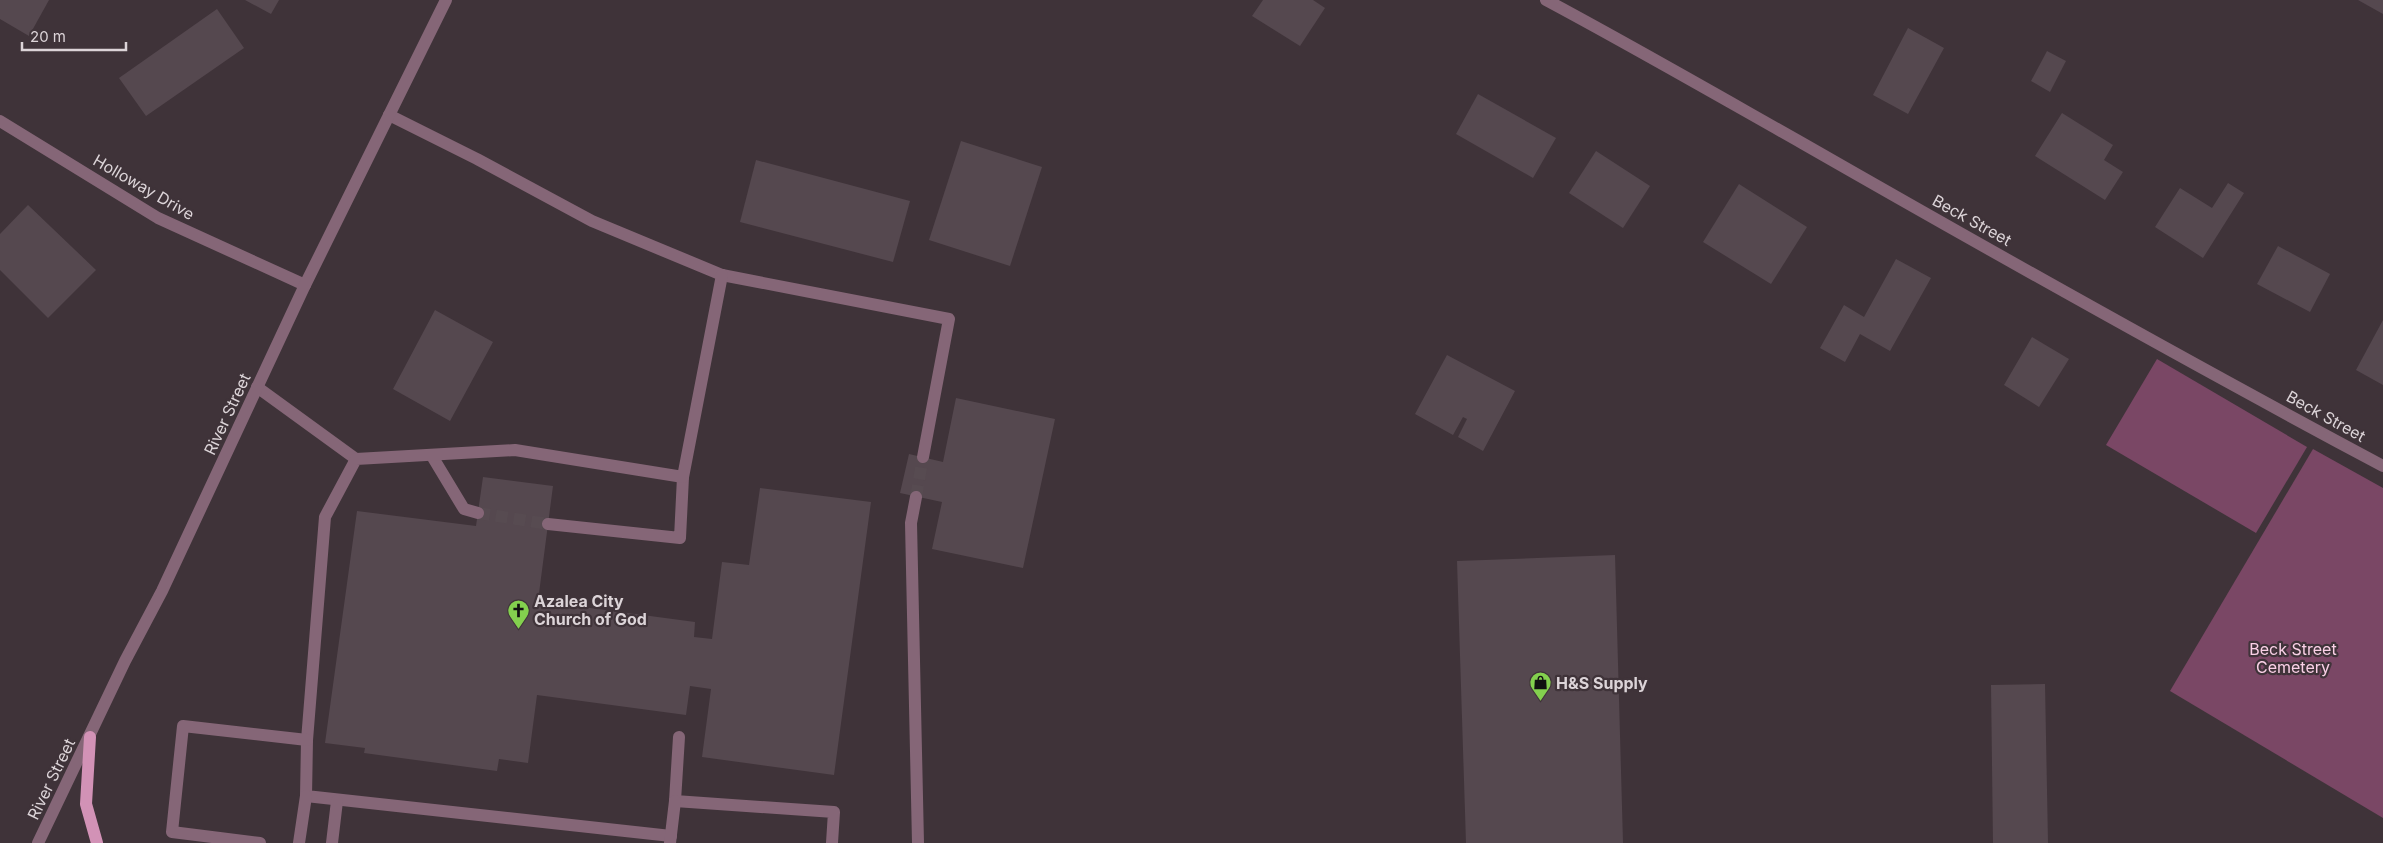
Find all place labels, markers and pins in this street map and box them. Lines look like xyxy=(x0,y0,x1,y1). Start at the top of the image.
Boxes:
place label: Azalea City Church of God xyxy=(534,591,647,629)
church icon: Azalea City Church of God xyxy=(506,598,530,629)
shop icon: H&S Supply xyxy=(1528,671,1552,702)
place label: H&S Supply xyxy=(1556,673,1648,693)

